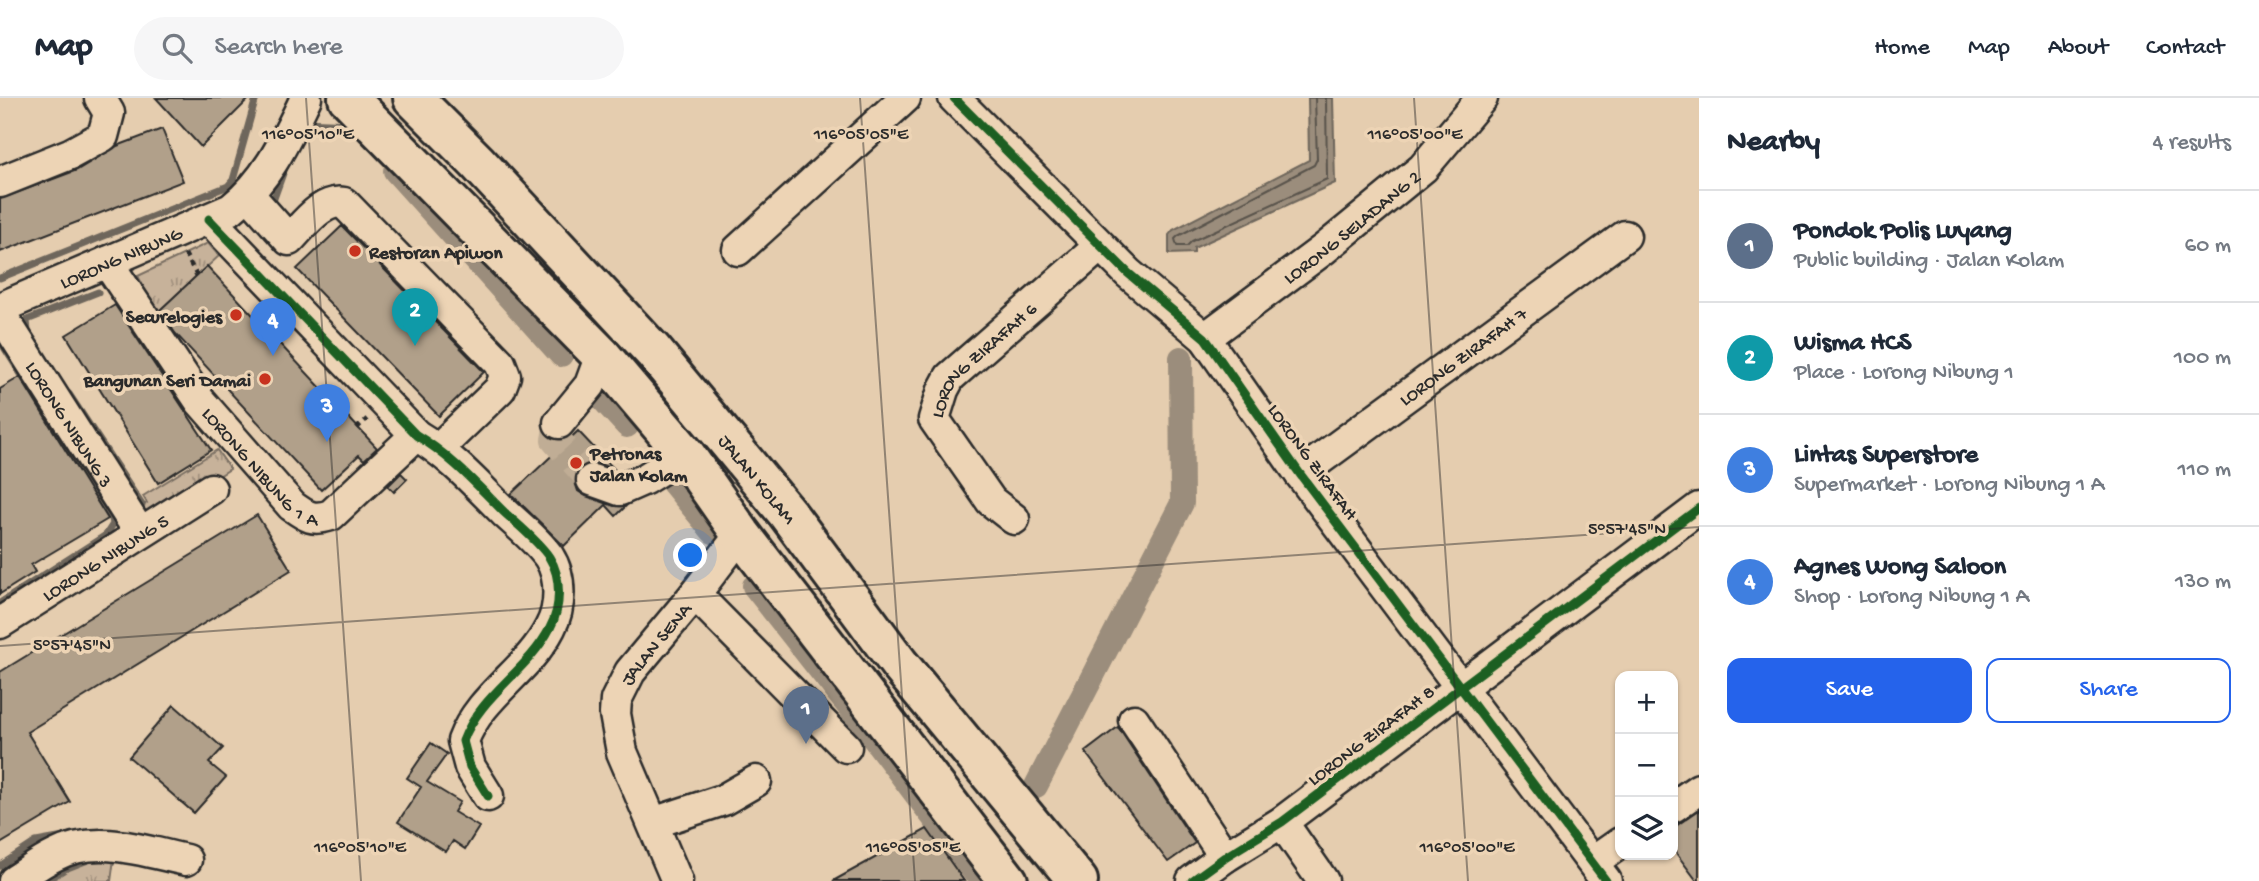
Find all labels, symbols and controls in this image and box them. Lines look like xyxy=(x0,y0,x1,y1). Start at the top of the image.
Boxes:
search box xyxy=(134,17,624,80)
text: Map xyxy=(35,29,92,67)
icon: search xyxy=(158,29,196,67)
text: Search here xyxy=(214,33,343,64)
text: Home xyxy=(1874,34,1930,63)
text: Map xyxy=(1968,34,2010,63)
text: About xyxy=(2048,34,2108,63)
text: Contact xyxy=(2146,34,2224,63)
text: 116°05'10"E xyxy=(261,125,355,146)
text: 116°05'05"E xyxy=(813,125,909,146)
text: 116°05'00"E xyxy=(1366,125,1463,146)
text: Nearby xyxy=(1727,126,1820,161)
text: 4 results xyxy=(2152,130,2231,157)
street label: LORONG SELADANG 2 xyxy=(1280,167,1426,291)
text: Pondok Polis Luyang xyxy=(1794,217,2012,248)
street label: LORONG NIBUNG xyxy=(57,223,187,296)
text: 1 xyxy=(1745,233,1755,260)
text: 60 m xyxy=(2185,233,2231,260)
marker: Restoran Apiwon xyxy=(347,243,363,259)
place label: Restoran Apiwon xyxy=(368,243,503,266)
text: Public building · Jalan Kolam xyxy=(1794,248,2064,275)
pin: 2 xyxy=(392,288,438,346)
pin: 4 xyxy=(250,298,296,356)
street label: LORONG ZIRAFAH 6 xyxy=(927,298,1043,421)
street label: LORONG ZIRAFAH 7 xyxy=(1396,303,1534,413)
place label: Securelogies xyxy=(126,307,223,330)
marker: Securelogies xyxy=(228,307,244,323)
text: Wisma HCS xyxy=(1794,329,1911,360)
text: 2 xyxy=(1744,345,1756,372)
text: 100 m xyxy=(2174,345,2231,372)
street label: LORONG NIBUNG 3 xyxy=(19,358,116,493)
text: Place · Lorong Nibung 1 xyxy=(1794,360,2014,387)
place label: Bangunan Seri Damai xyxy=(83,371,251,394)
marker: Bangunan Seri Damai xyxy=(257,371,273,387)
pin: 3 xyxy=(304,384,350,442)
street label: LORONG ZIRAFAH xyxy=(1261,400,1361,526)
street label: LORONG NIBUNG 1 A xyxy=(196,404,321,533)
street label: JALAN KOLAM xyxy=(712,431,800,530)
text: Lintas Superstore xyxy=(1794,441,1978,472)
place label: Petronas Jalan Kolam xyxy=(589,444,688,489)
marker: Petronas Jalan Kolam xyxy=(568,455,584,471)
text: 3 xyxy=(1744,457,1756,484)
text: 110 m xyxy=(2178,457,2231,484)
text: Supermarket · Lorong Nibung 1 A xyxy=(1794,472,2104,499)
street label: LORONG NIBUNG 5 xyxy=(39,511,174,608)
text: 5°57'45"N xyxy=(1588,520,1666,541)
your location xyxy=(673,538,707,572)
text: Agnes Wong Saloon xyxy=(1794,553,2006,584)
text: 4 xyxy=(1745,569,1755,596)
text: 130 m xyxy=(2175,569,2231,596)
text: Shop · Lorong Nibung 1 A xyxy=(1794,584,2029,611)
street label: JALAN SENA xyxy=(617,598,699,690)
text: 5°57'45"N xyxy=(33,636,111,657)
button: Save xyxy=(1727,658,1972,723)
button: Share xyxy=(1986,658,2231,723)
map controls xyxy=(1615,671,1678,860)
button: + xyxy=(1615,671,1678,734)
street label: LORONG ZIRAFAH 8 xyxy=(1304,681,1440,792)
pin: 1 xyxy=(783,686,829,744)
button: − xyxy=(1615,734,1678,797)
button: layers xyxy=(1615,797,1678,860)
text: 116°05'10"E xyxy=(313,838,407,859)
text: 116°05'05"E xyxy=(865,838,961,859)
text: 116°05'00"E xyxy=(1418,838,1515,859)

